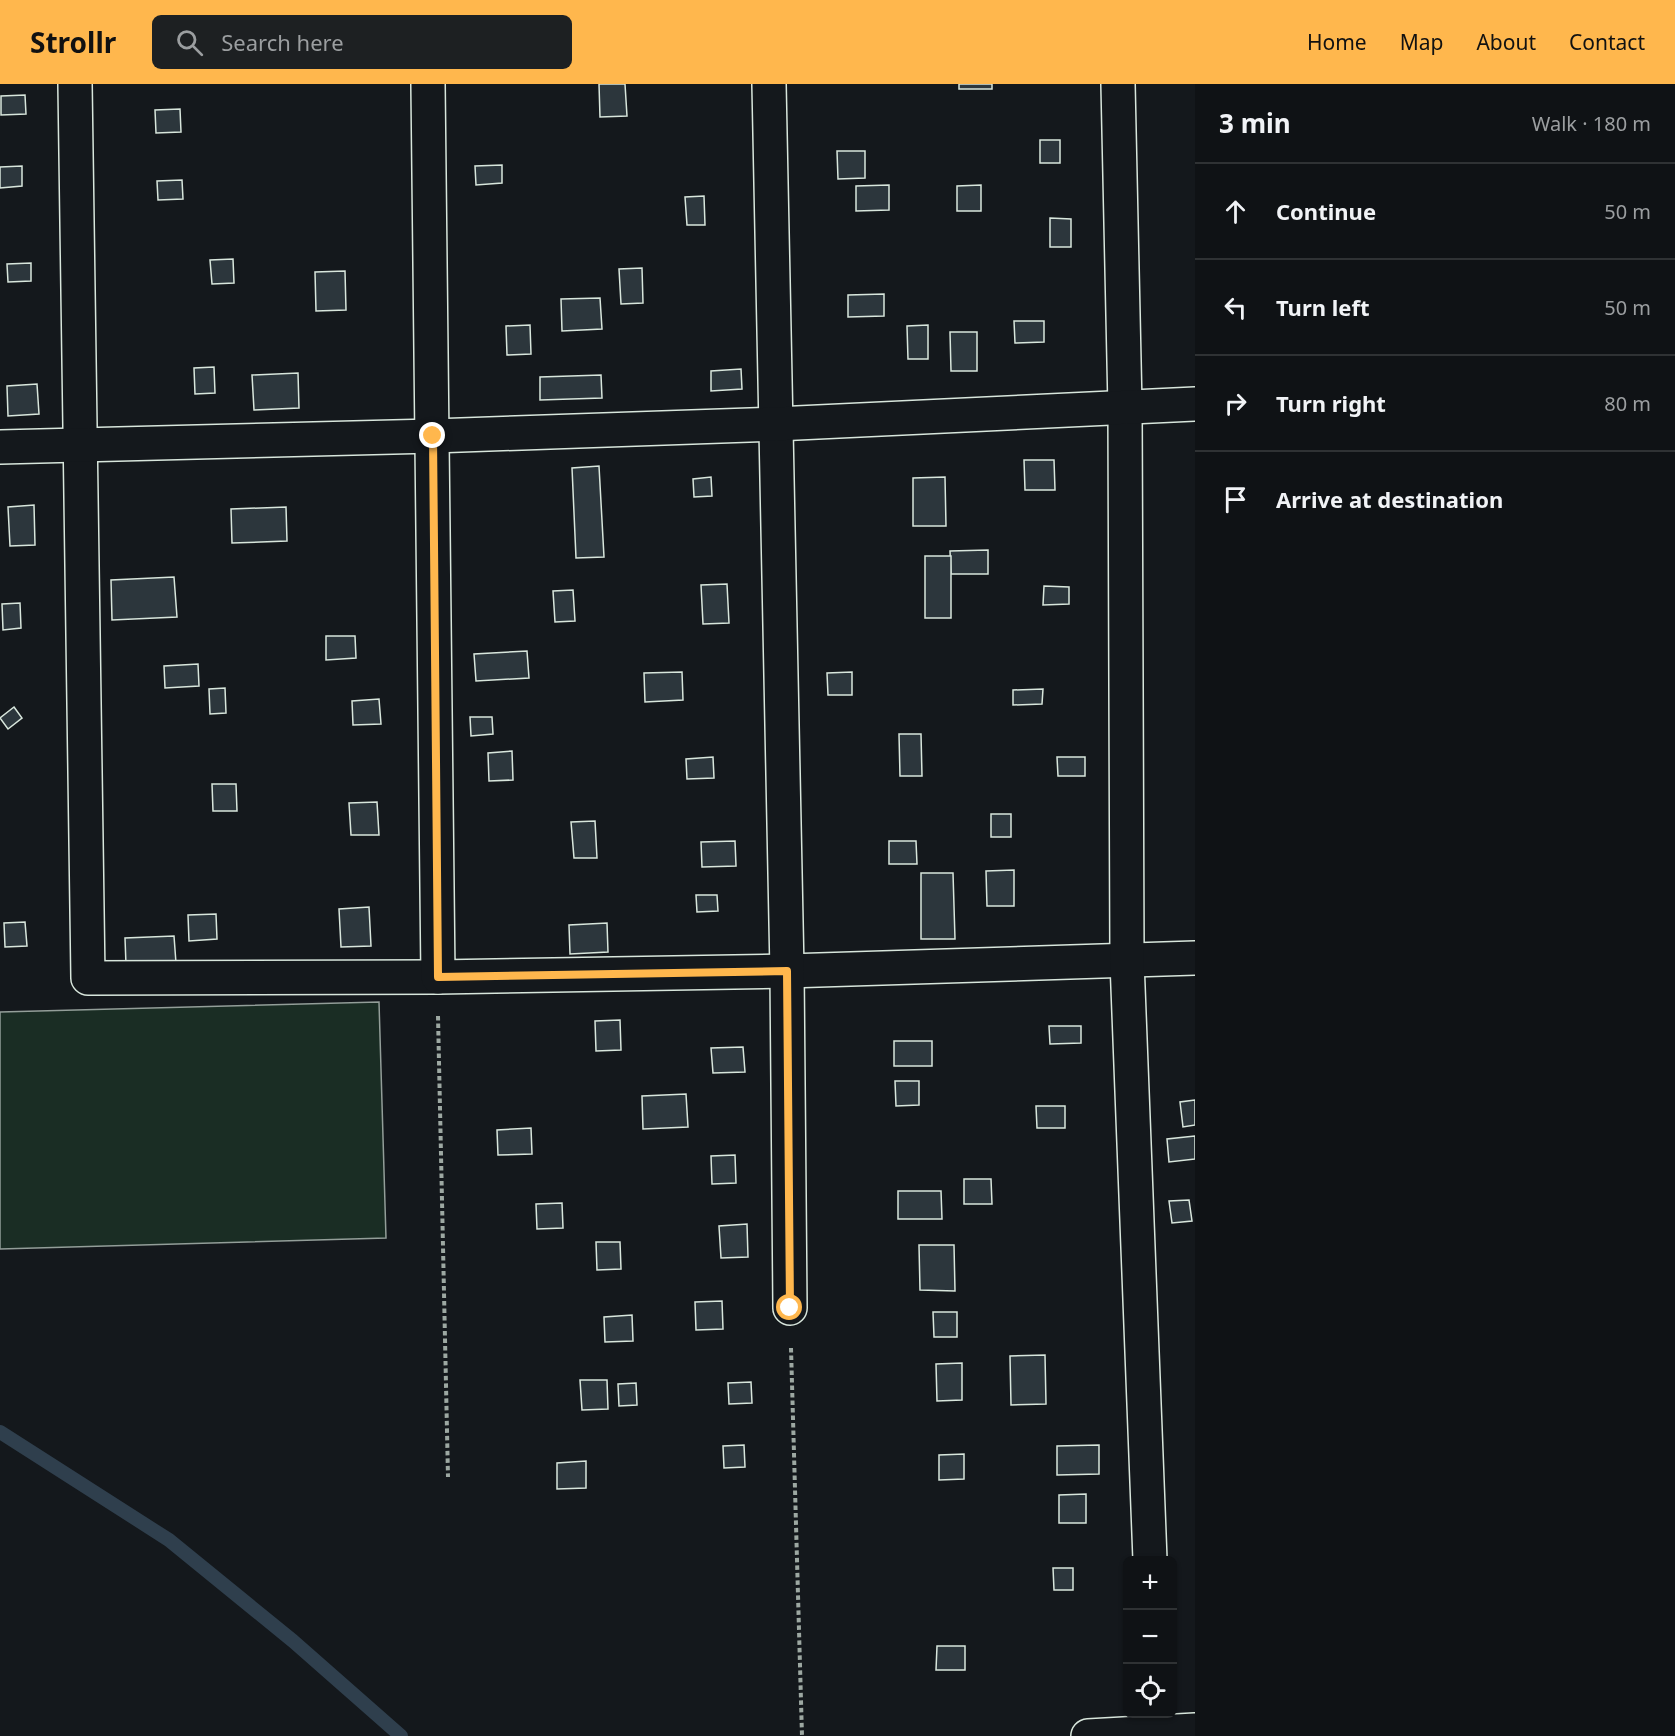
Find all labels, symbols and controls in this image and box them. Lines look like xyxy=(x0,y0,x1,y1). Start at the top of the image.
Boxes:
search box xyxy=(152,15,572,69)
text: Strollr xyxy=(30,23,116,61)
icon: search xyxy=(173,26,206,59)
text: Search here xyxy=(221,27,344,57)
text: Home xyxy=(1307,28,1367,56)
text: Map xyxy=(1400,28,1443,56)
text: About xyxy=(1476,28,1536,56)
text: Contact xyxy=(1569,28,1645,56)
text: 3 min xyxy=(1219,105,1291,141)
text: Walk · 180 m xyxy=(1532,110,1651,137)
icon: ahead xyxy=(1219,195,1252,228)
text: Continue xyxy=(1276,196,1376,226)
text: 50 m xyxy=(1604,198,1651,225)
icon: left xyxy=(1219,291,1252,324)
text: Turn left xyxy=(1276,292,1370,322)
text: 50 m xyxy=(1604,294,1651,321)
icon: right xyxy=(1219,387,1252,420)
text: Turn right xyxy=(1276,388,1386,418)
text: 80 m xyxy=(1604,390,1651,417)
route end xyxy=(419,422,445,448)
icon: arrive xyxy=(1219,483,1252,516)
text: Arrive at destination xyxy=(1276,484,1503,514)
route start xyxy=(776,1294,802,1320)
map controls xyxy=(1123,1556,1177,1718)
button: + xyxy=(1123,1556,1177,1610)
button: − xyxy=(1123,1610,1177,1664)
button: locate xyxy=(1123,1664,1177,1718)

